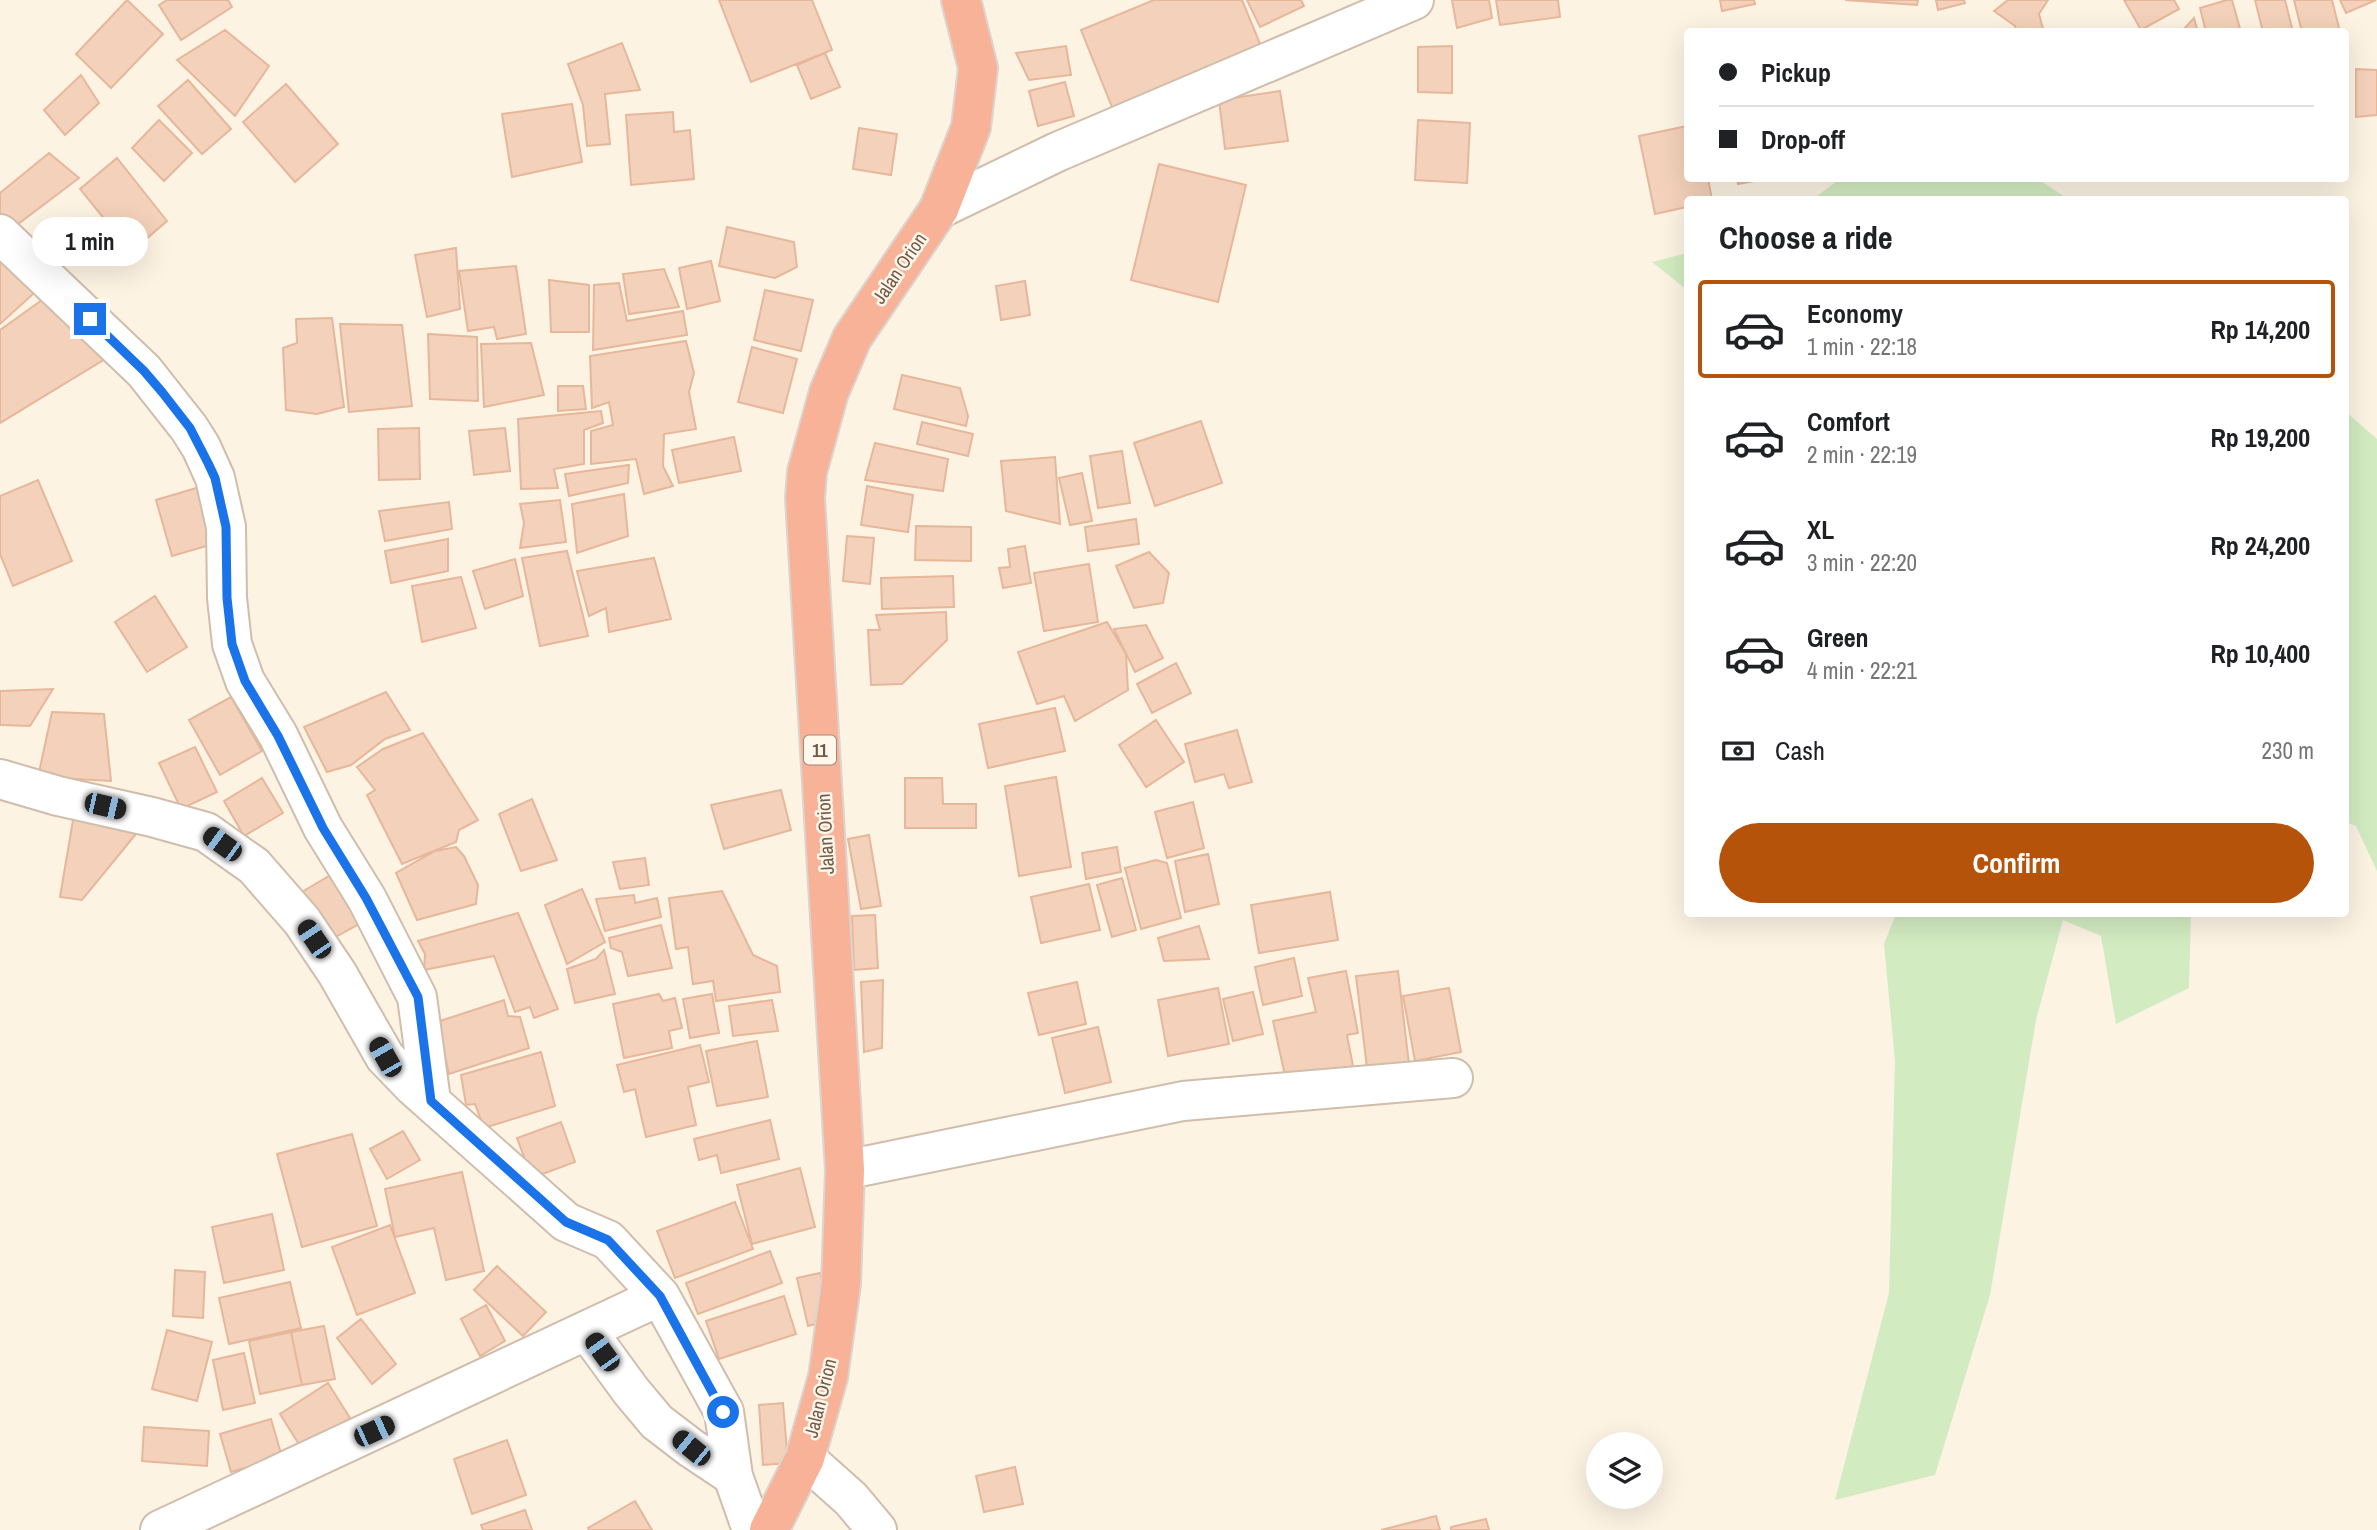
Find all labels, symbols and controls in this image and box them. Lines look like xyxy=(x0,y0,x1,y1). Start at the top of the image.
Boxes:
text: Pickup xyxy=(1761,55,1831,90)
text: Drop-off xyxy=(1761,122,1845,157)
text: Choose a ride xyxy=(1719,216,1893,259)
callout: 1 min xyxy=(32,218,148,266)
text: 1 min xyxy=(65,226,115,257)
street label: Jalan Orion xyxy=(866,227,932,309)
text: Economy xyxy=(1807,296,1903,331)
icon: car xyxy=(1723,298,1786,361)
route end xyxy=(74,303,106,335)
text: Rp 14,200 xyxy=(2210,312,2310,347)
text: 1 min · 22:18 xyxy=(1807,331,1917,362)
text: Comfort xyxy=(1807,404,1890,439)
icon: car xyxy=(1723,406,1786,469)
text: Rp 19,200 xyxy=(2210,420,2310,455)
text: 2 min · 22:19 xyxy=(1807,439,1917,470)
text: XL xyxy=(1807,512,1834,547)
icon: car xyxy=(1723,514,1786,577)
text: Rp 24,200 xyxy=(2210,528,2310,563)
text: 3 min · 22:20 xyxy=(1807,547,1917,578)
text: Green xyxy=(1807,620,1869,655)
icon: car xyxy=(1723,622,1786,685)
text: Rp 10,400 xyxy=(2210,636,2310,671)
text: 4 min · 22:21 xyxy=(1807,655,1917,686)
icon: cash xyxy=(1719,732,1757,770)
text: Cash xyxy=(1775,733,1825,768)
text: 230 m xyxy=(2262,735,2314,766)
road number: 11 xyxy=(804,736,836,764)
car xyxy=(83,791,128,821)
street label: Jalan Orion xyxy=(810,793,840,875)
car xyxy=(199,823,246,865)
button: Confirm xyxy=(1719,823,2314,903)
car xyxy=(294,916,335,962)
car xyxy=(366,1034,405,1080)
car xyxy=(582,1329,623,1375)
street label: Jalan Orion xyxy=(798,1356,842,1440)
route start xyxy=(707,1396,739,1428)
car xyxy=(351,1413,398,1449)
car xyxy=(669,1427,714,1469)
map controls xyxy=(1586,1432,1663,1509)
button: layers xyxy=(1586,1432,1663,1509)

